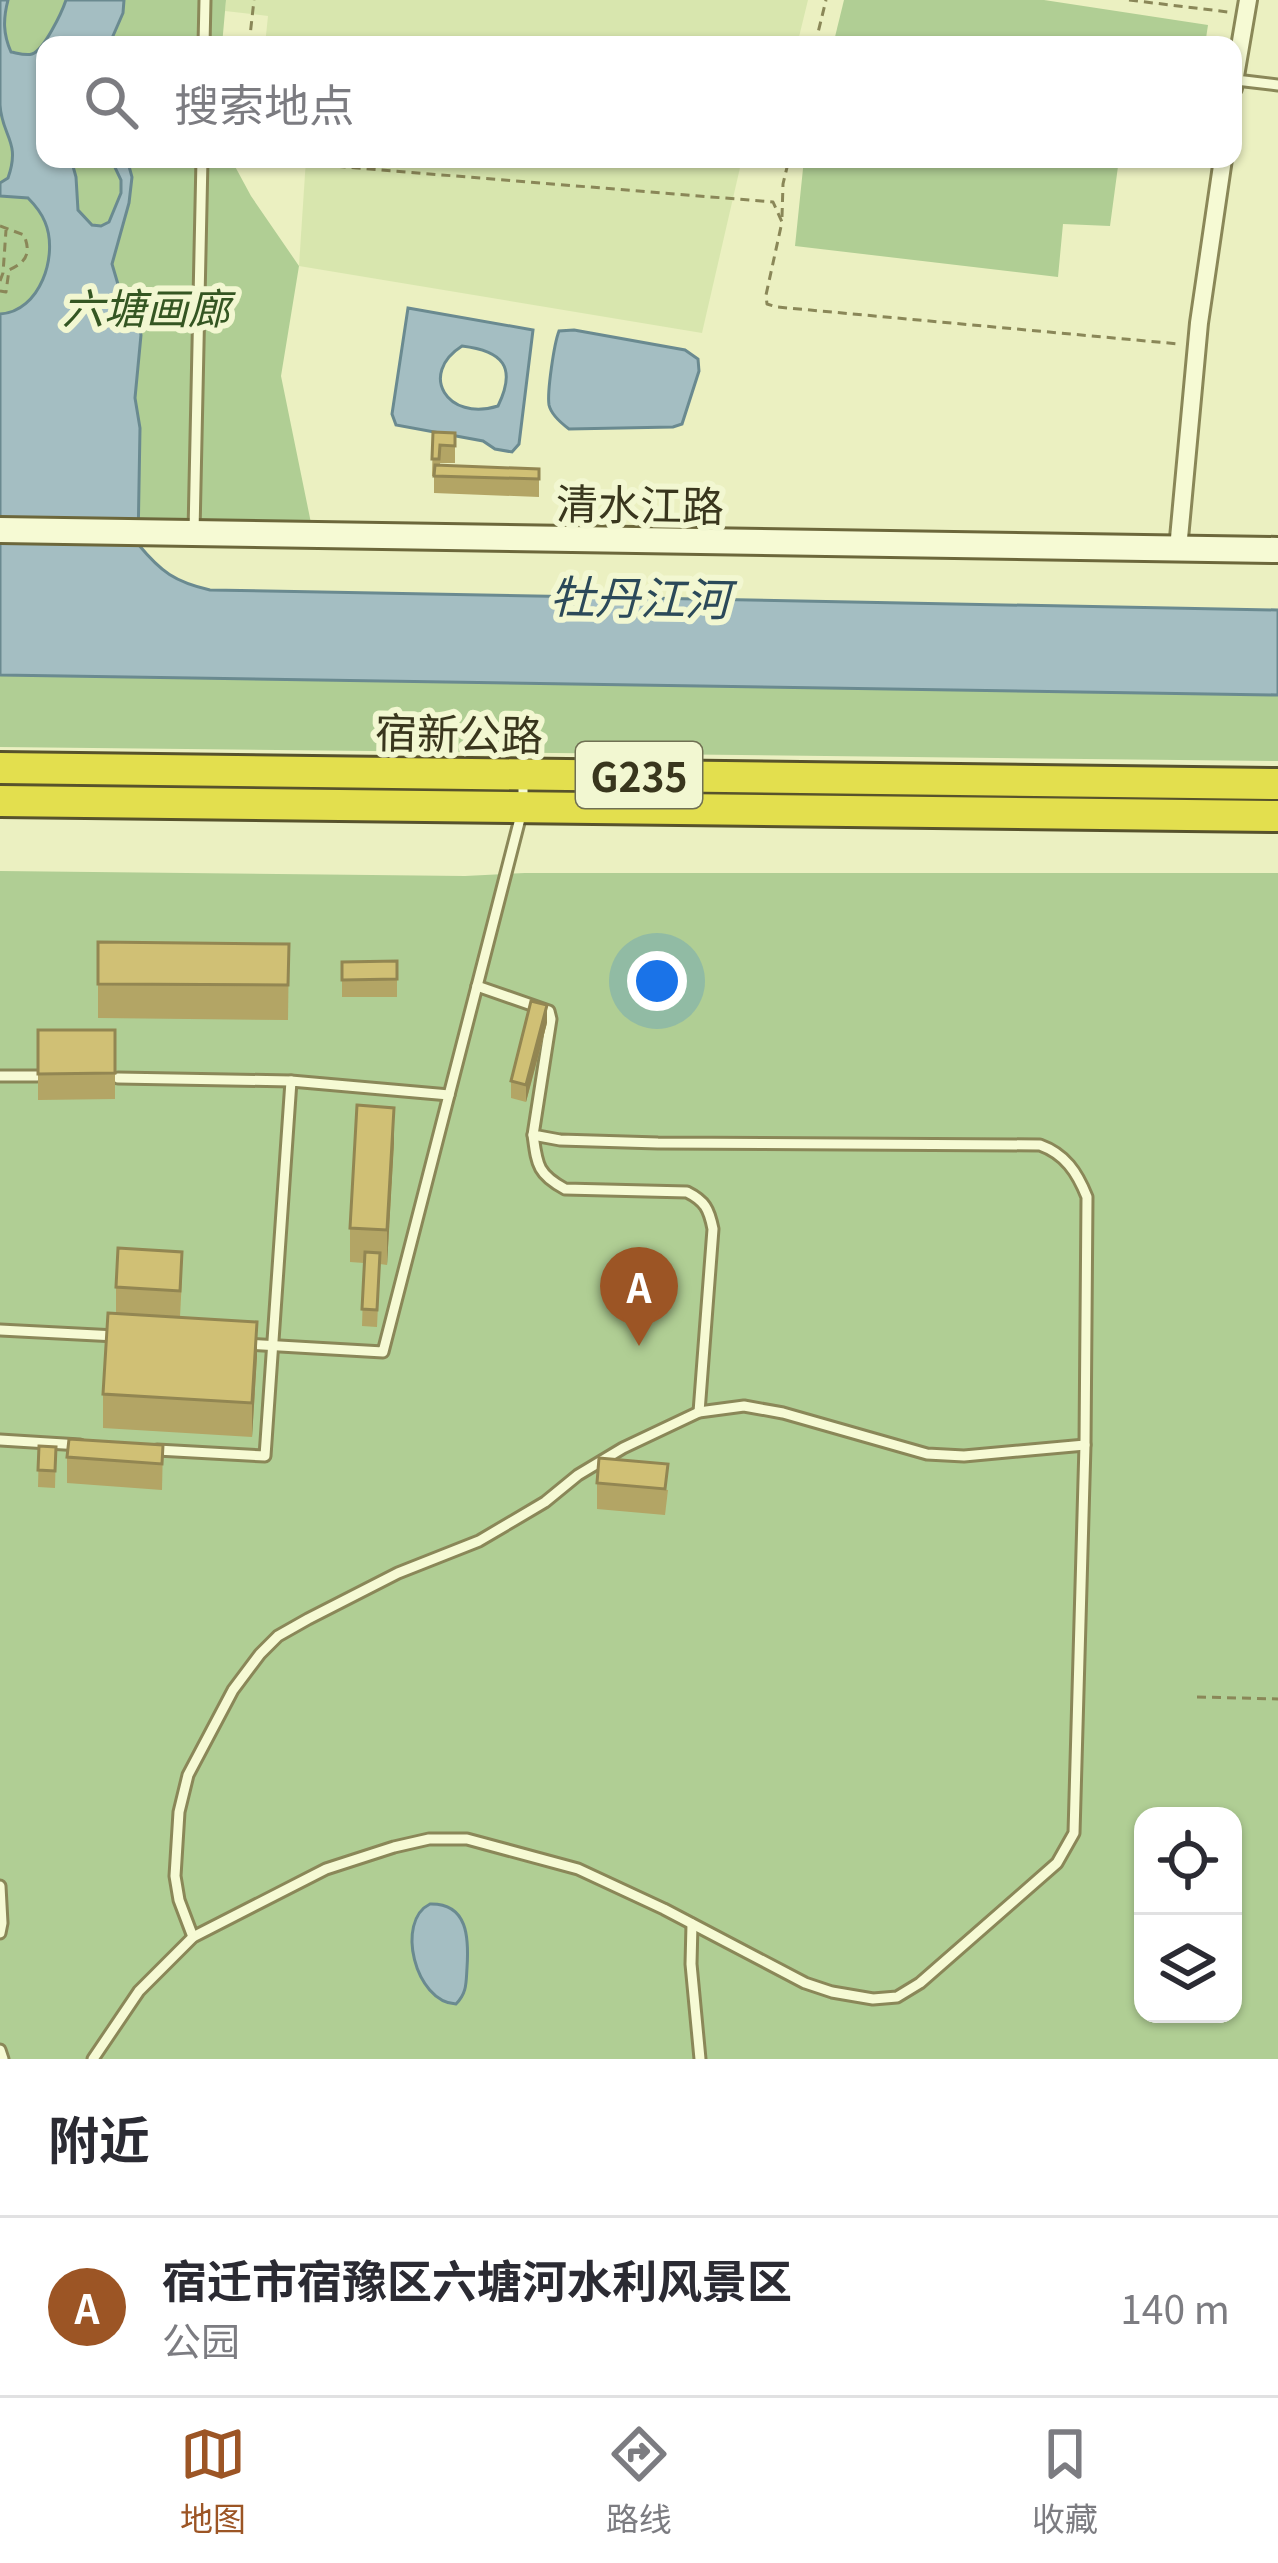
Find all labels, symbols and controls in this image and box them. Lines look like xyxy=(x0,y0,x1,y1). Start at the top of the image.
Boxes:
search box xyxy=(36,36,1242,168)
icon: search xyxy=(78,69,144,135)
text: 搜索地点 xyxy=(174,70,354,135)
park label: 六塘画廊 xyxy=(62,275,236,336)
street label: 清水江路 xyxy=(555,470,725,534)
water label: 牡丹江河 xyxy=(549,561,739,629)
street label: 宿新公路 xyxy=(374,699,544,763)
road number: G235 xyxy=(576,742,702,808)
your location xyxy=(627,951,687,1011)
pin: A xyxy=(600,1247,678,1346)
map controls xyxy=(1134,1807,1242,2023)
button: locate xyxy=(1134,1807,1242,1915)
button: layers xyxy=(1134,1915,1242,2023)
text: 附近 xyxy=(48,2100,150,2174)
text: 宿迁市宿豫区六塘河水利风景区 xyxy=(162,2246,792,2311)
text: A xyxy=(75,2279,100,2335)
text: 140 m xyxy=(1120,2279,1230,2335)
text: 公园 xyxy=(162,2311,240,2367)
tab: 地图 xyxy=(180,2421,246,2541)
tab: 路线 xyxy=(606,2421,672,2541)
tab: 收藏 xyxy=(1032,2421,1098,2541)

